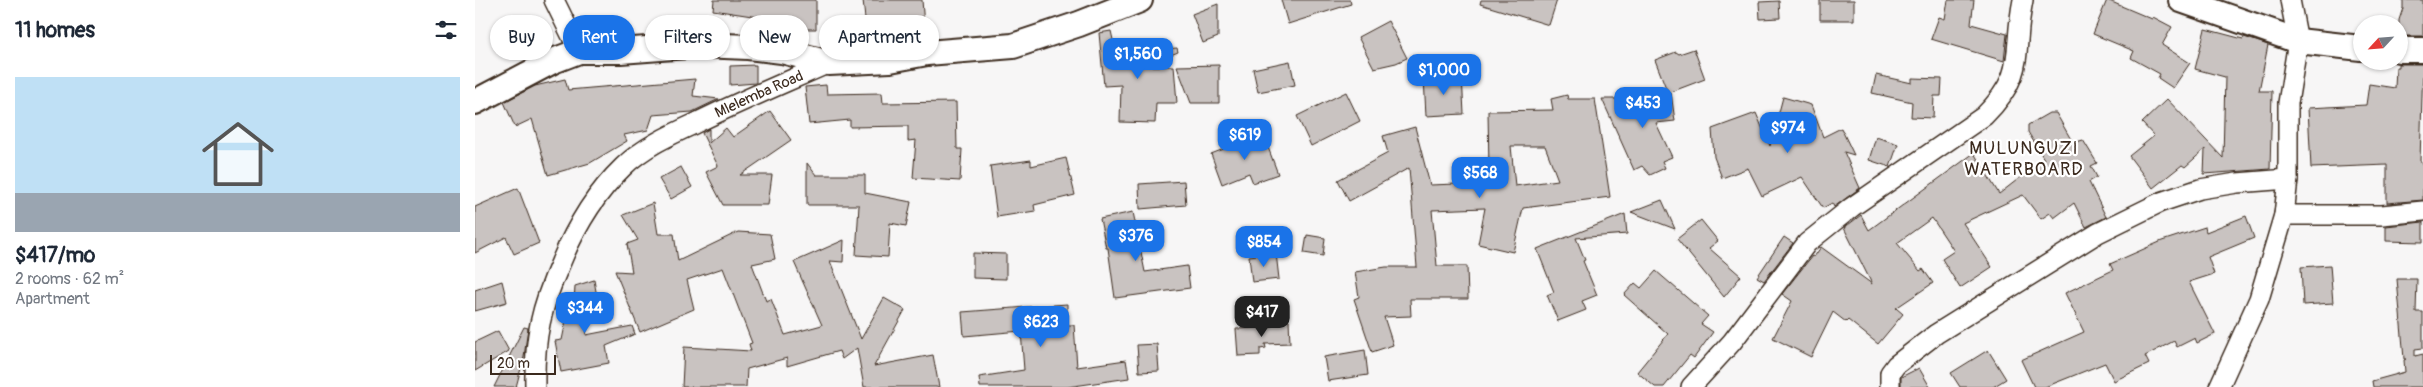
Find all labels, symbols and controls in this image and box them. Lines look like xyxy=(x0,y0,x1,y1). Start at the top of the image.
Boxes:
chip: Buy xyxy=(490,15,553,60)
chip: Rent xyxy=(563,15,635,60)
chip: Filters xyxy=(645,15,730,60)
chip: New xyxy=(740,15,809,60)
chip: Apartment xyxy=(819,15,939,60)
north arrow xyxy=(2353,15,2407,70)
map controls xyxy=(2353,15,2408,70)
icon: filters xyxy=(432,16,460,44)
text: 11 homes xyxy=(15,17,95,44)
pin: $1,560 xyxy=(1097,38,1179,80)
text: $1,560 xyxy=(1114,44,1162,64)
pin: $1,000 xyxy=(1403,54,1485,96)
text: $1,000 xyxy=(1418,60,1470,80)
street label: Mlelemba Road xyxy=(712,67,806,123)
pin: $453 xyxy=(1613,86,1673,129)
text: $453 xyxy=(1625,93,1661,113)
icon: home xyxy=(193,109,283,199)
pin: $974 xyxy=(1758,112,1818,154)
text: $974 xyxy=(1771,118,1805,138)
pin: $619 xyxy=(1215,119,1275,161)
text: $619 xyxy=(1229,125,1261,145)
district label: MULUNGUZI WATERBOARD xyxy=(1964,137,2084,181)
pin: $568 xyxy=(1450,156,1510,199)
text: $568 xyxy=(1463,163,1497,183)
pin: $376 xyxy=(1106,220,1166,262)
text: $376 xyxy=(1118,226,1154,246)
pin: $854 xyxy=(1234,226,1294,268)
text: $854 xyxy=(1247,232,1281,252)
text: $417/mo xyxy=(15,242,95,269)
text: 2 rooms · 62 m² xyxy=(15,269,124,289)
text: Apartment xyxy=(15,289,90,309)
pin: $344 xyxy=(555,292,615,334)
pin: $417 xyxy=(1232,296,1292,338)
text: $344 xyxy=(567,298,603,318)
text: $417 xyxy=(1246,302,1278,322)
pin: $623 xyxy=(1011,306,1071,348)
text: $623 xyxy=(1023,312,1059,332)
scale bar xyxy=(490,352,556,375)
text: 20 m xyxy=(497,355,530,372)

